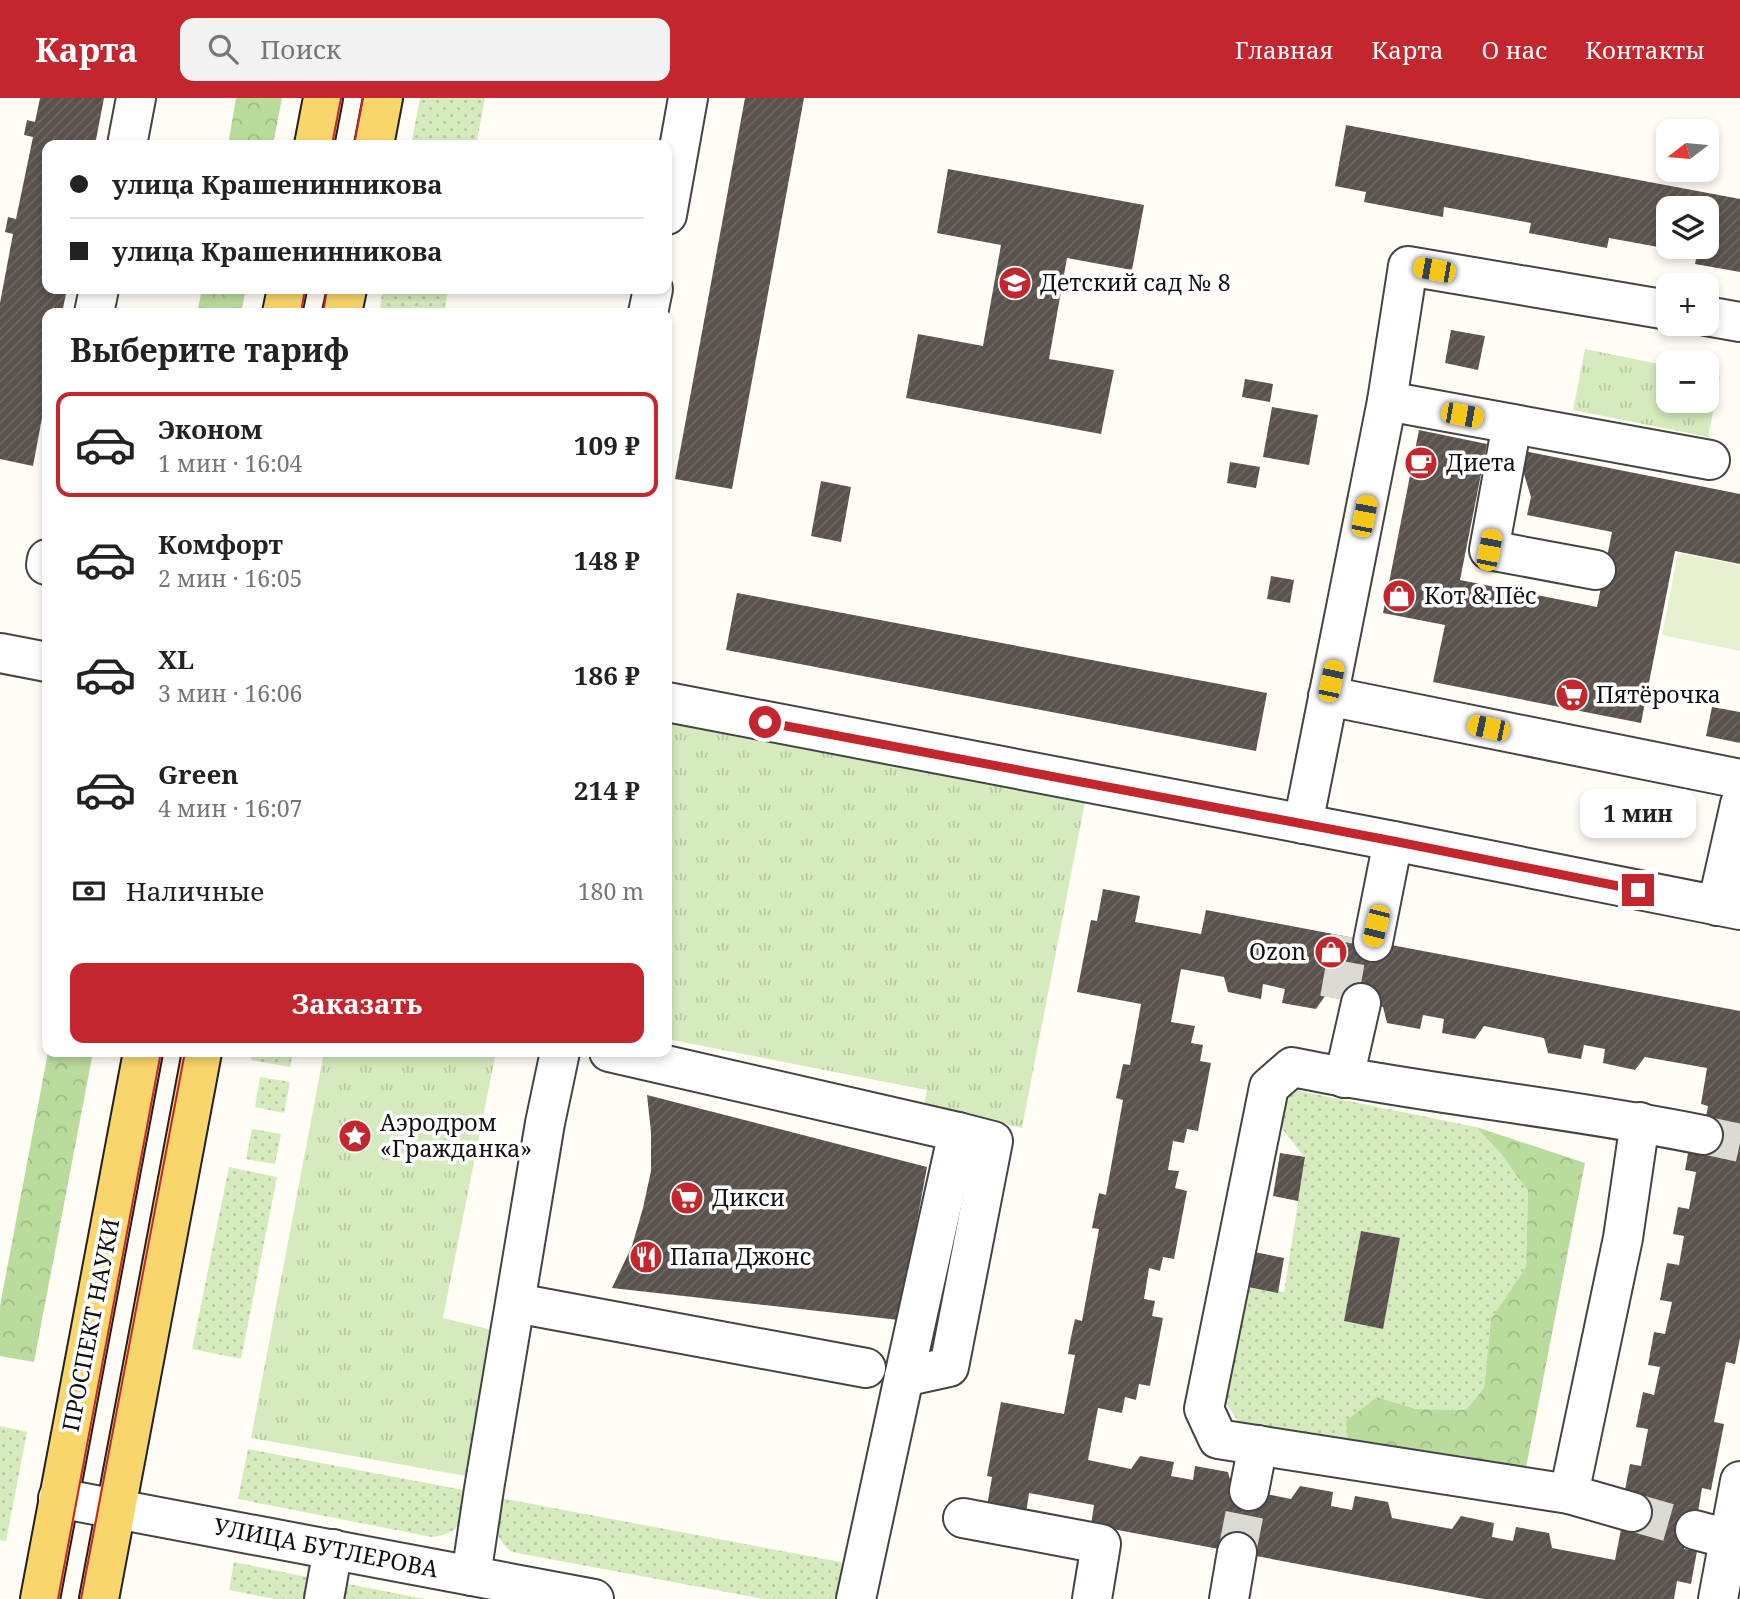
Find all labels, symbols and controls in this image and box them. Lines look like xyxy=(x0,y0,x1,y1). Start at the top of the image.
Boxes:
search box xyxy=(180,18,670,81)
text: Карта xyxy=(35,27,138,72)
icon: search xyxy=(204,30,242,68)
text: Поиск xyxy=(260,31,341,67)
text: Главная xyxy=(1235,33,1333,66)
text: Карта xyxy=(1371,33,1444,66)
text: О нас xyxy=(1482,33,1547,66)
text: Контакты xyxy=(1585,33,1705,66)
north arrow xyxy=(1656,119,1718,182)
map controls xyxy=(1656,119,1719,413)
text: улица Крашенинникова xyxy=(112,166,443,202)
button: layers xyxy=(1656,196,1719,259)
text: улица Крашенинникова xyxy=(112,233,443,269)
car xyxy=(1412,256,1457,284)
school or university icon: Детский сад № 8 xyxy=(996,264,1034,302)
place label: Детский сад № 8 xyxy=(1040,266,1231,298)
button: + xyxy=(1656,273,1719,336)
text: Выберите тариф xyxy=(70,328,349,371)
button: − xyxy=(1656,350,1719,413)
car xyxy=(1440,401,1485,429)
text: Эконом xyxy=(158,411,262,447)
icon: car xyxy=(74,413,137,476)
text: 109 ₽ xyxy=(574,427,640,463)
cafe icon: Диета xyxy=(1402,444,1440,482)
place label: Диета xyxy=(1446,446,1516,478)
text: 1 мин · 16:04 xyxy=(158,447,302,479)
car xyxy=(1350,493,1379,539)
text: Комфорт xyxy=(158,526,283,562)
car xyxy=(1475,527,1504,573)
icon: car xyxy=(74,528,137,591)
text: 148 ₽ xyxy=(574,542,640,578)
text: 2 мин · 16:05 xyxy=(158,562,302,594)
shop icon: Кот & Пёс xyxy=(1380,577,1418,615)
place label: Кот & Пёс xyxy=(1424,579,1536,611)
text: XL xyxy=(158,641,194,677)
icon: car xyxy=(74,643,137,706)
text: 186 ₽ xyxy=(574,657,640,693)
car xyxy=(1317,658,1346,704)
supermarket icon: Пятёрочка xyxy=(1553,676,1591,714)
text: 3 мин · 16:06 xyxy=(158,677,302,709)
place label: Пятёрочка xyxy=(1596,678,1721,710)
route start xyxy=(749,706,781,738)
car xyxy=(1466,713,1511,743)
text: Green xyxy=(158,756,239,792)
icon: car xyxy=(74,758,137,821)
text: 214 ₽ xyxy=(574,772,640,808)
callout: 1 мин xyxy=(1580,788,1696,838)
text: 4 мин · 16:07 xyxy=(158,792,302,824)
text: 1 мин xyxy=(1603,797,1673,829)
icon: cash xyxy=(70,872,108,910)
text: Наличные xyxy=(126,873,264,909)
route end xyxy=(1622,874,1654,906)
text: 180 m xyxy=(578,875,644,907)
car xyxy=(1361,903,1392,949)
shop icon: Ozon xyxy=(1312,933,1350,971)
place label: Ozon xyxy=(1249,935,1306,967)
button: Заказать xyxy=(70,963,644,1043)
place label: Аэродром «Гражданка» xyxy=(380,1106,532,1164)
place icon: Аэродром «Гражданка» xyxy=(336,1117,374,1155)
supermarket icon: Дикси xyxy=(668,1179,706,1217)
place label: Дикси xyxy=(712,1181,785,1213)
street label: ПРОСПЕКТ НАУКИ xyxy=(54,1215,126,1434)
restaurant icon: Папа Джонс xyxy=(627,1238,665,1276)
place label: Папа Джонс xyxy=(670,1240,811,1272)
street label: УЛИЦА БУТЛЕРОВА xyxy=(211,1510,442,1585)

